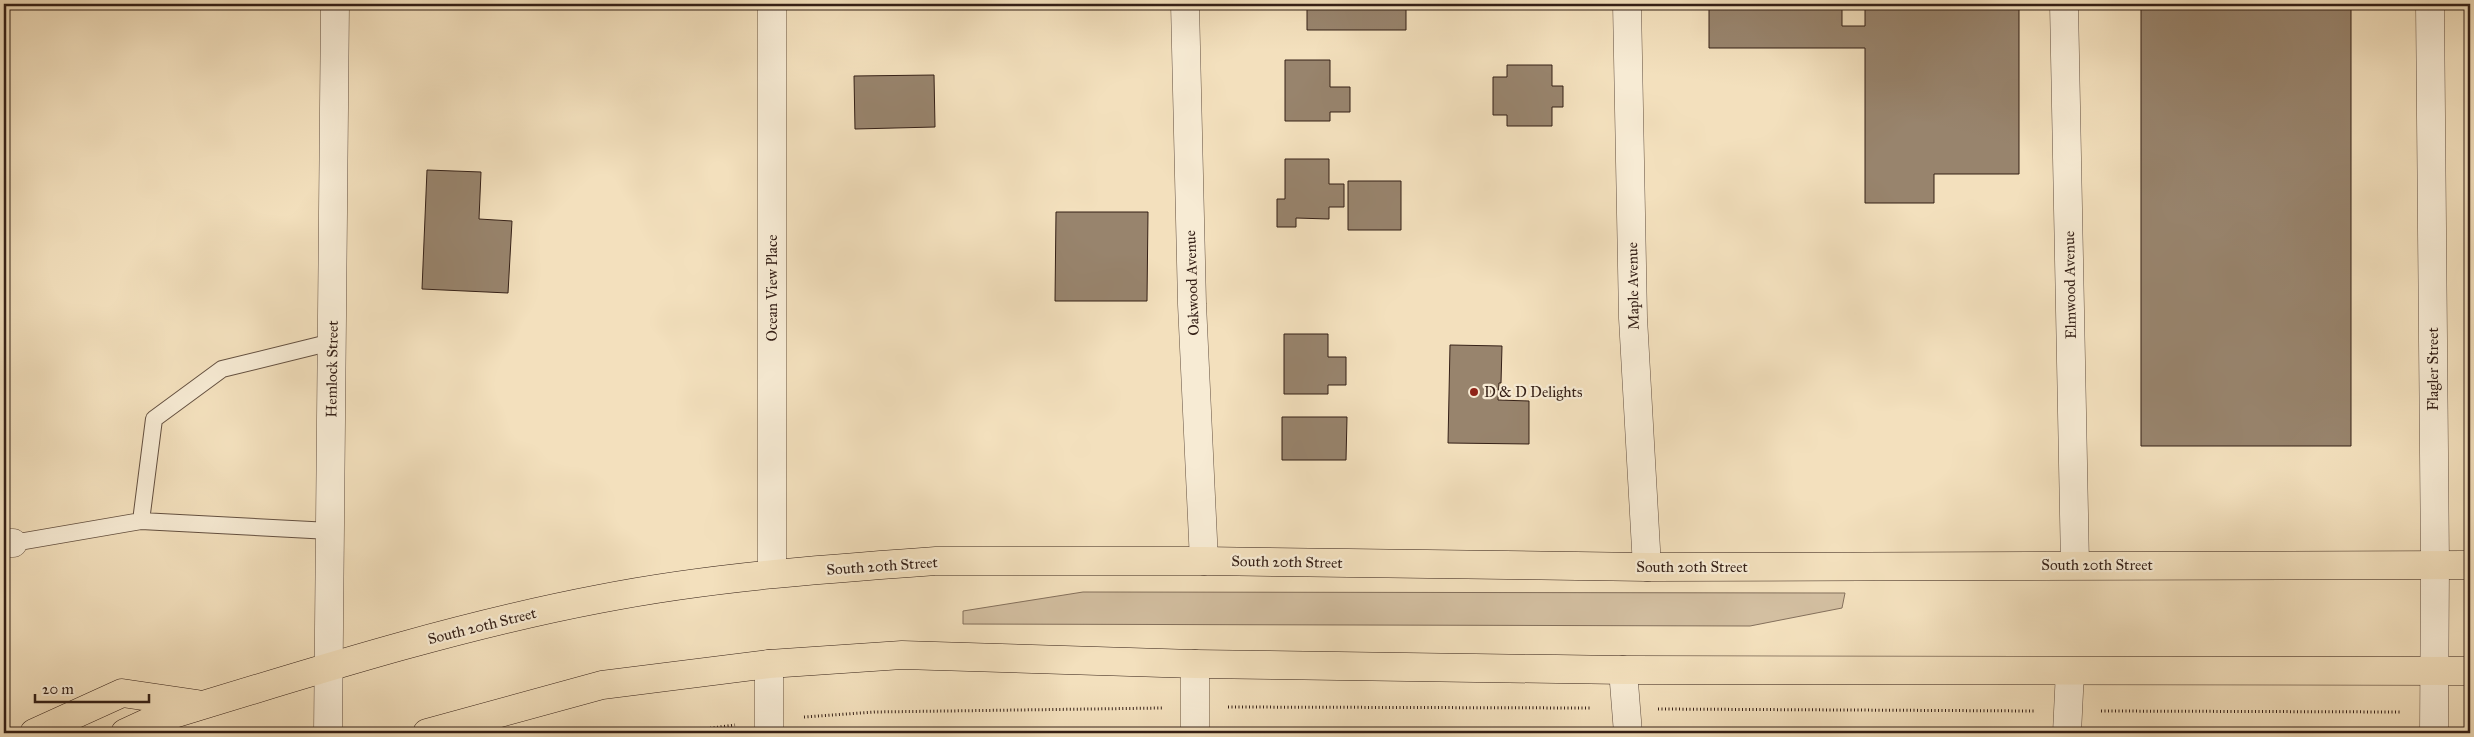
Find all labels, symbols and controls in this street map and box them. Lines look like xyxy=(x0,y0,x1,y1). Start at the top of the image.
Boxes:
street label: Oakwood Avenue xyxy=(1181,230,1203,336)
street label: Elmwood Avenue xyxy=(2060,231,2080,339)
street label: Ocean View Place xyxy=(763,234,781,342)
street label: Maple Avenue xyxy=(1623,242,1643,330)
street label: Hemlock Street xyxy=(322,320,342,418)
street label: Flagler Street xyxy=(2424,327,2442,411)
place label: D & D Delights xyxy=(1484,383,1582,401)
marker: D & D Delights xyxy=(1468,386,1480,398)
street label: South 20th Street xyxy=(1231,552,1344,572)
street label: South 20th Street xyxy=(826,553,939,579)
street label: South 20th Street xyxy=(2041,556,2153,574)
street label: South 20th Street xyxy=(1636,558,1748,576)
street label: South 20th Street xyxy=(426,604,539,648)
scale bar xyxy=(35,672,149,704)
text: 20 m xyxy=(42,680,74,698)

